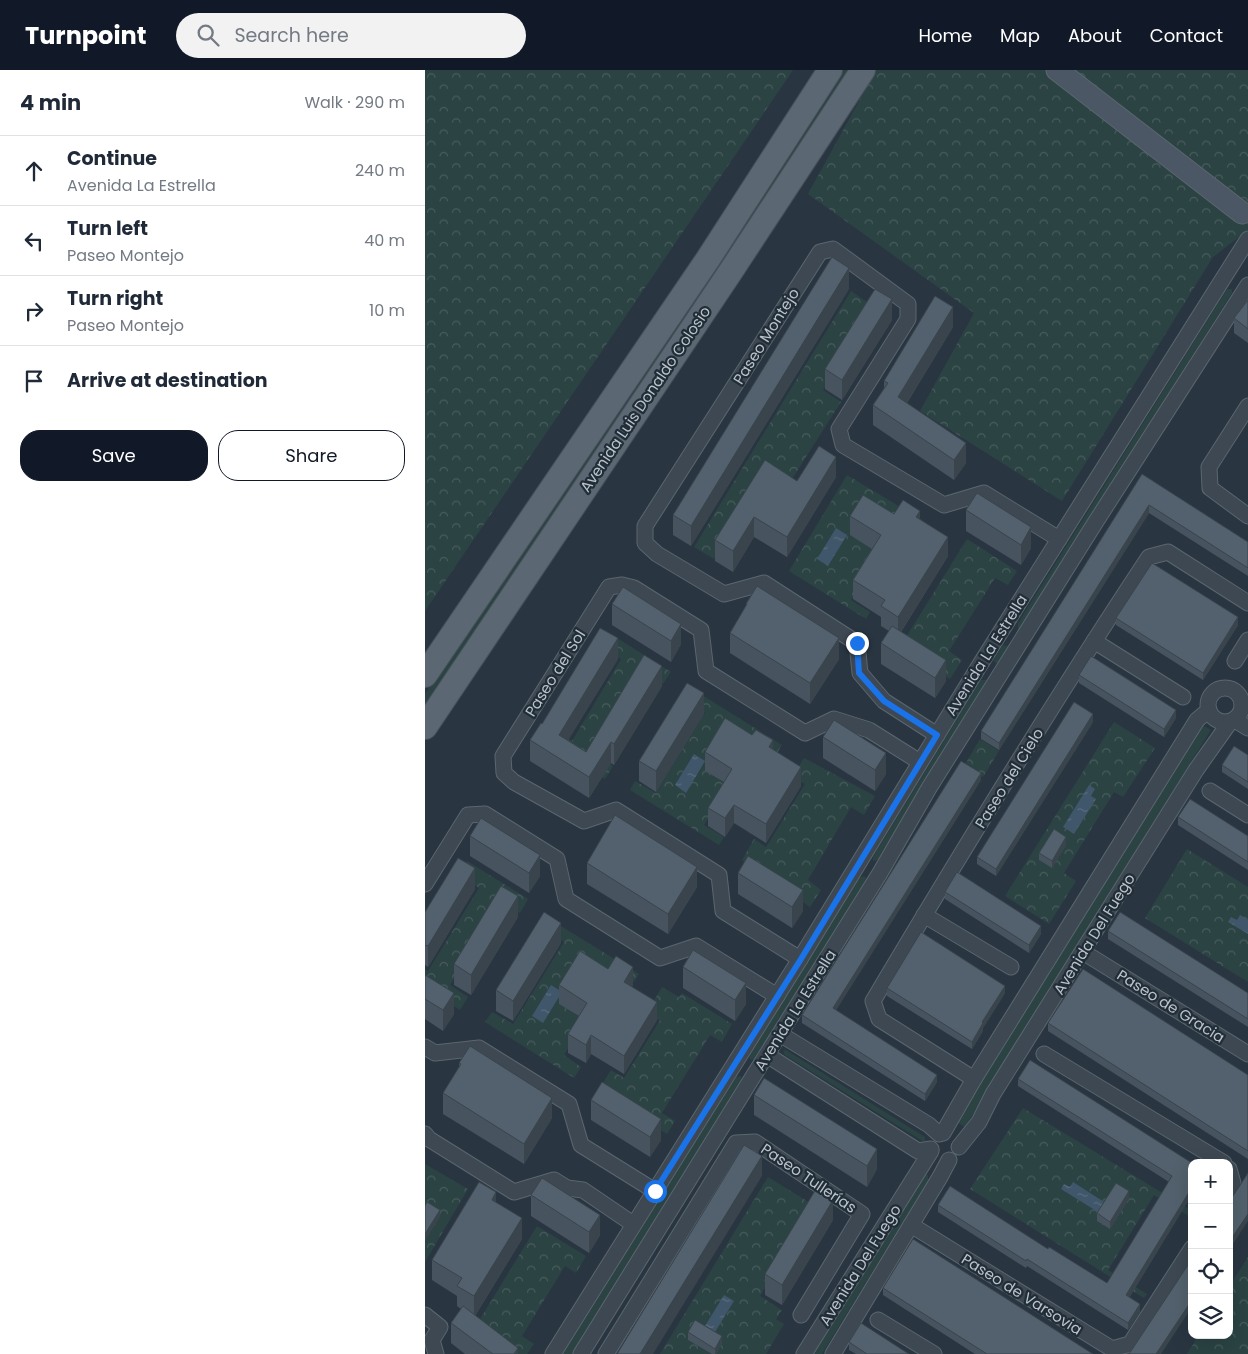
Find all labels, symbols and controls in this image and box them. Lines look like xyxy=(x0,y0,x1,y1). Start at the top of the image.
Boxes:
search box xyxy=(176,13,526,58)
text: Turnpoint xyxy=(25,19,146,52)
icon: search xyxy=(194,21,222,49)
text: Search here xyxy=(234,22,349,49)
text: Home xyxy=(918,23,972,48)
text: Map xyxy=(1000,23,1040,48)
text: About xyxy=(1068,23,1122,48)
text: Contact xyxy=(1150,23,1223,48)
text: 4 min xyxy=(20,88,81,117)
text: Walk · 290 m xyxy=(304,91,405,114)
text: Continue xyxy=(67,145,157,172)
icon: ahead xyxy=(20,157,48,185)
text: 240 m xyxy=(355,159,405,182)
text: Avenida La Estrella xyxy=(67,174,216,197)
text: Turn left xyxy=(67,215,148,242)
icon: left xyxy=(20,227,48,255)
text: 40 m xyxy=(364,229,405,252)
text: Paseo Montejo xyxy=(67,244,184,267)
street label: Paseo Montejo xyxy=(728,284,804,388)
text: Turn right xyxy=(67,285,163,312)
icon: right xyxy=(20,297,48,325)
text: 10 m xyxy=(369,299,405,322)
street label: Avenida Luis Donaldo Colosio xyxy=(575,302,715,496)
text: Paseo Montejo xyxy=(67,314,184,337)
icon: arrive xyxy=(20,367,48,395)
text: Arrive at destination xyxy=(67,367,268,394)
button: Save xyxy=(20,430,208,481)
button: Share xyxy=(218,430,405,481)
street label: Avenida La Estrella xyxy=(940,590,1032,720)
street label: Paseo del Sol xyxy=(520,626,590,720)
route end xyxy=(846,632,869,655)
street label: Paseo del Cielo xyxy=(970,724,1048,832)
street label: Avenida Del Fuego xyxy=(1048,869,1140,999)
street label: Avenida La Estrella xyxy=(749,945,841,1075)
street label: Paseo de Gracia xyxy=(1113,964,1229,1048)
street label: Paseo Tullerías xyxy=(757,1138,861,1218)
map controls xyxy=(1188,1159,1233,1339)
button: + xyxy=(1188,1159,1233,1204)
route start xyxy=(644,1180,667,1203)
street label: Avenida Del Fuego xyxy=(814,1200,906,1330)
button: − xyxy=(1188,1204,1233,1249)
street label: Paseo de Varsovia xyxy=(958,1248,1086,1340)
button: locate xyxy=(1188,1249,1233,1294)
button: layers xyxy=(1188,1294,1233,1339)

